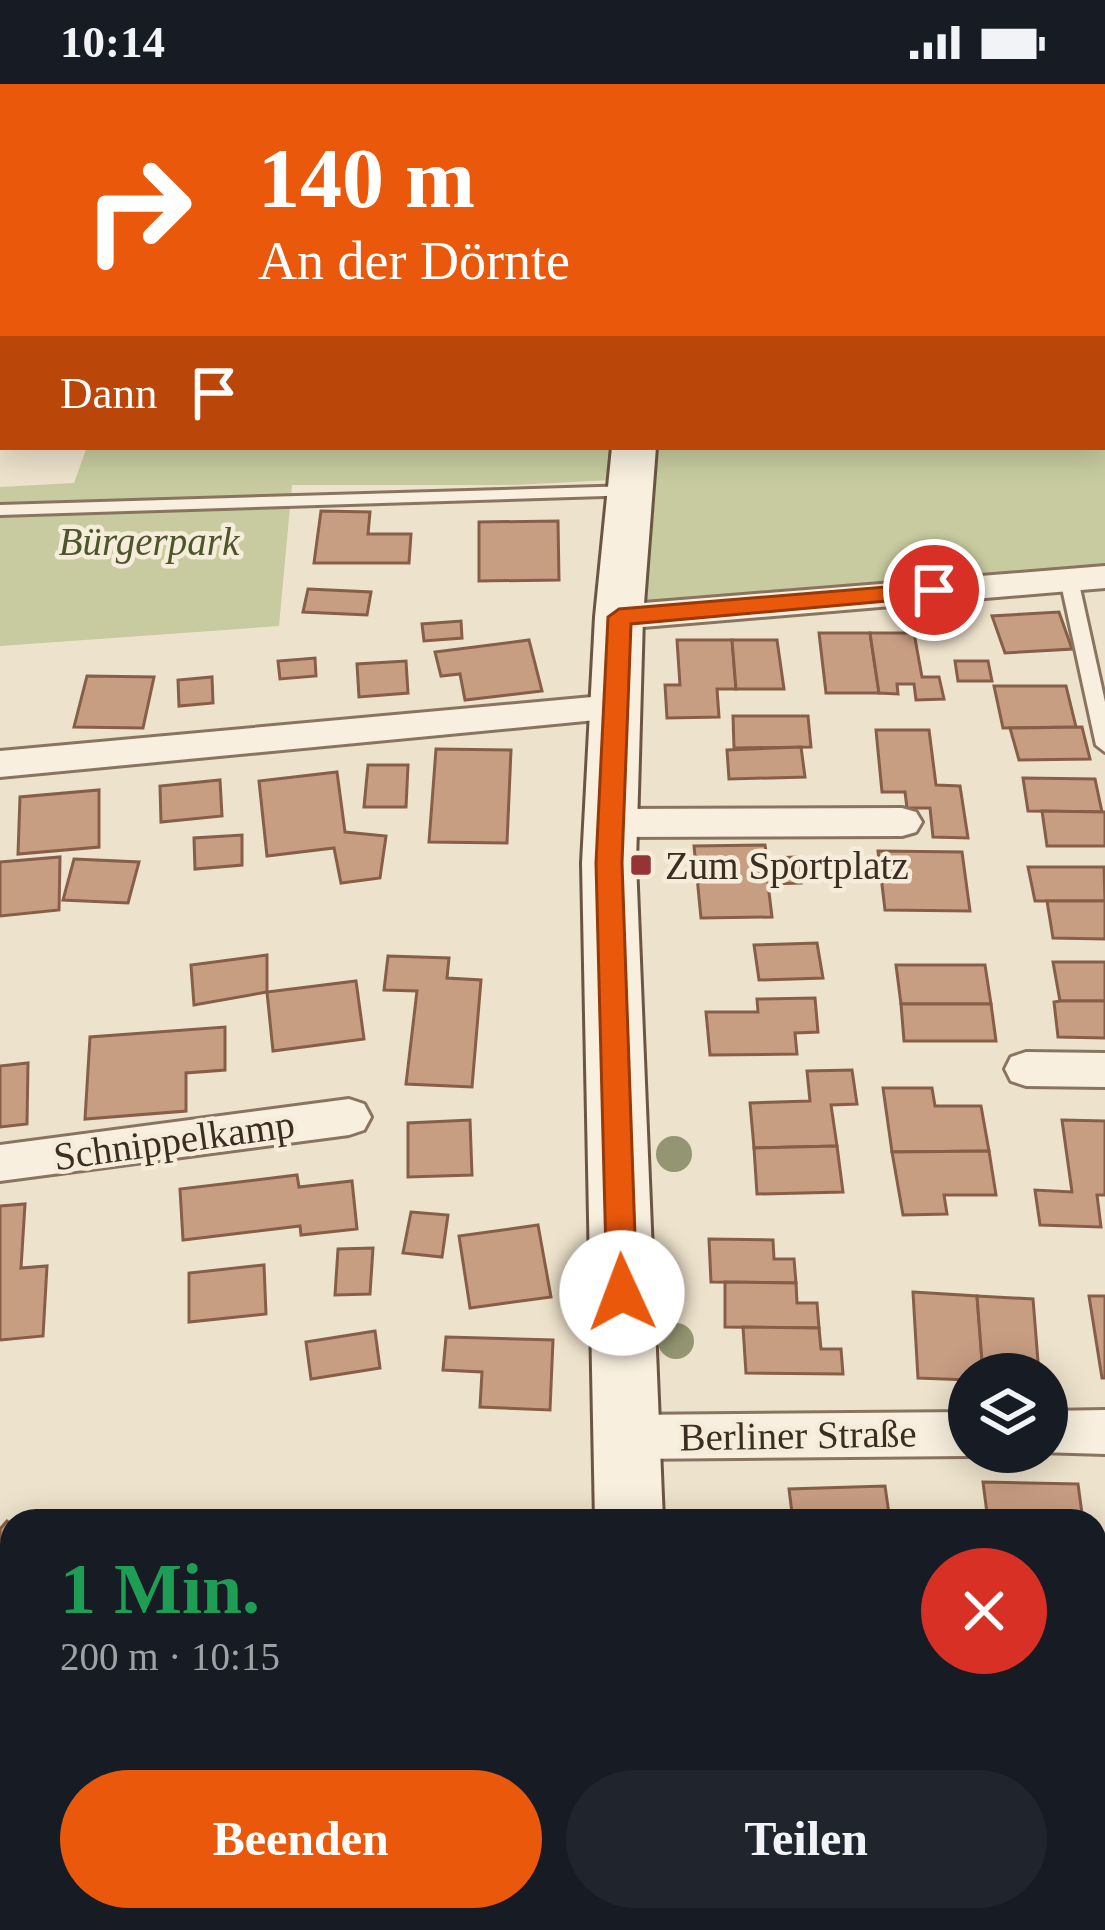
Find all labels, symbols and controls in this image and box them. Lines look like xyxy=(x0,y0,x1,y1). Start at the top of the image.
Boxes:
text: 10:14 xyxy=(60,17,165,67)
icon: right xyxy=(60,132,216,288)
text: 140 m xyxy=(258,132,475,225)
text: An der Dörnte xyxy=(258,231,570,291)
icon: arrive xyxy=(181,360,247,426)
text: Dann xyxy=(60,368,157,418)
park label: Bürgerpark xyxy=(59,520,240,564)
pin xyxy=(883,539,985,641)
icon: arrive xyxy=(901,557,967,623)
place label: Zum Sportplatz xyxy=(665,844,909,888)
marker: Zum Sportplatz xyxy=(628,852,654,878)
street label: Schnippelkamp xyxy=(51,1102,297,1179)
position arrow xyxy=(559,1230,685,1356)
map controls xyxy=(948,1353,1068,1473)
button: layers xyxy=(948,1353,1068,1473)
street label: Berliner Straße xyxy=(679,1411,917,1459)
button: close xyxy=(921,1548,1047,1674)
text: 1 Min. xyxy=(60,1549,260,1629)
text: 200 m · 10:15 xyxy=(60,1635,280,1678)
button: Beenden xyxy=(60,1770,542,1908)
button: Teilen xyxy=(566,1770,1047,1908)

